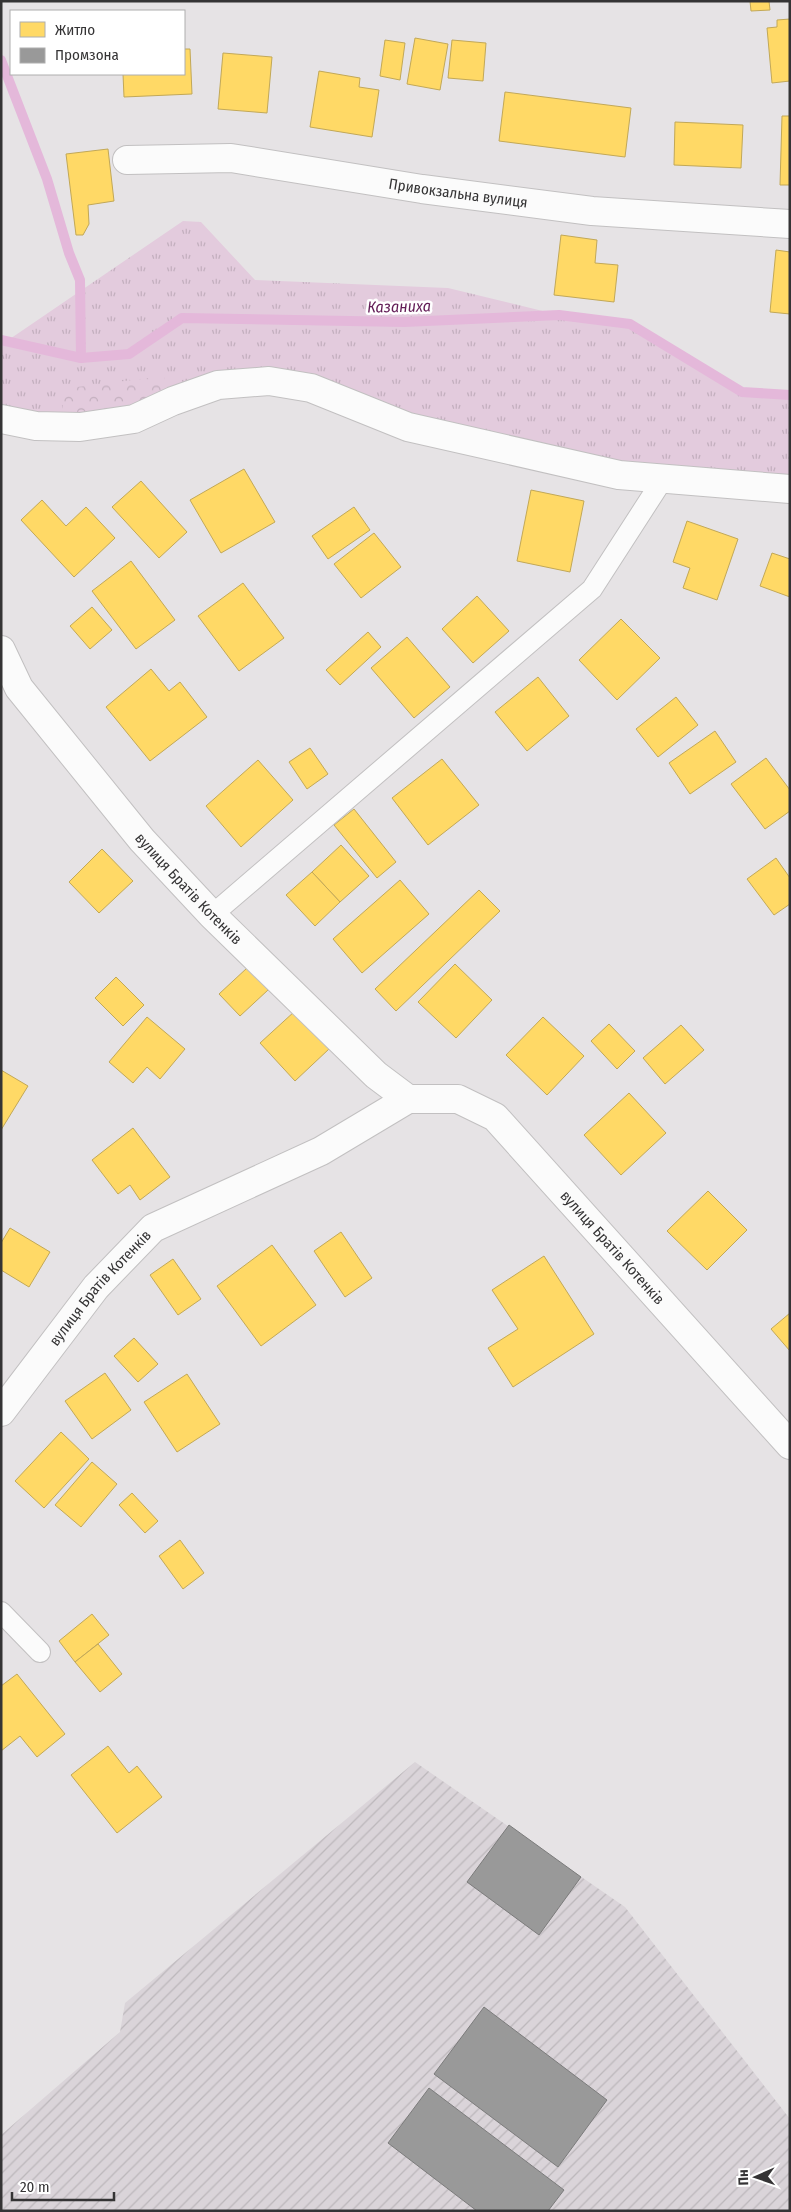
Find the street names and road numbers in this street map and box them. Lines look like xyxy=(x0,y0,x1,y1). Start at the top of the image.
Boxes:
street label: Привокзальна вулиця xyxy=(387,175,529,212)
street label: вулиця Братів Котенків xyxy=(131,830,246,948)
street label: вулиця Братів Котенків xyxy=(556,1187,668,1308)
street label: вулиця Братів Котенків xyxy=(46,1226,155,1349)

